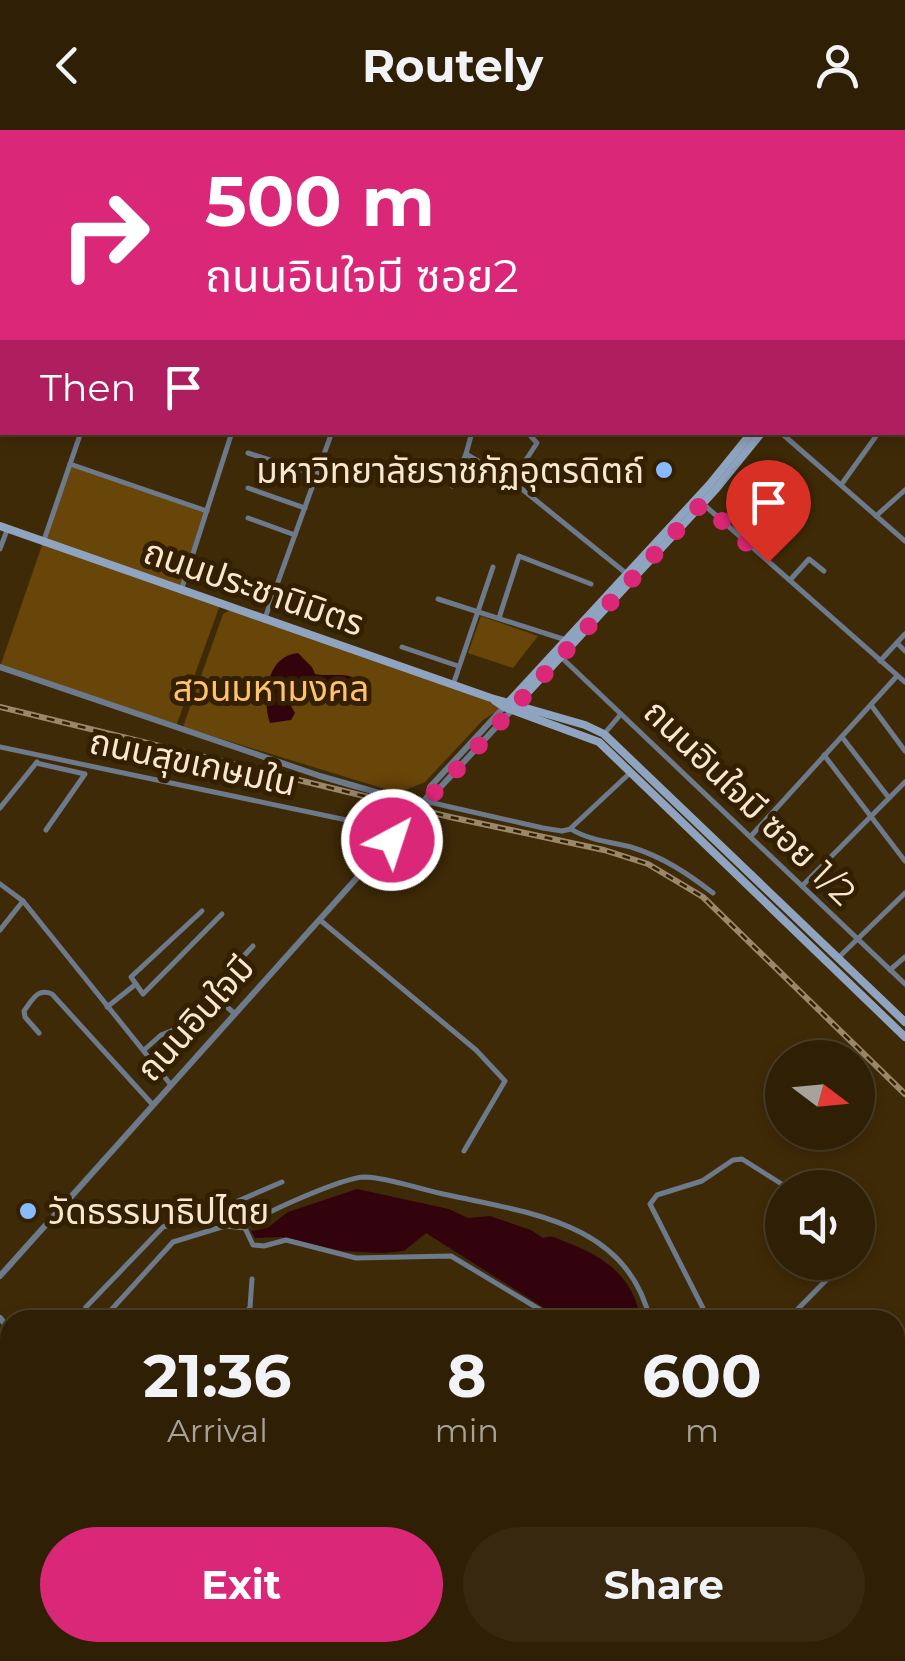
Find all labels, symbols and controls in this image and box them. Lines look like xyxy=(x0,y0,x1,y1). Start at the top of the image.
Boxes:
icon: back xyxy=(40,38,95,93)
text: Routely xyxy=(362,38,543,93)
icon: person xyxy=(810,38,865,93)
text: 500 m xyxy=(205,158,435,244)
icon: right xyxy=(40,170,170,300)
text: ถนนอินใจมี ซอย2 xyxy=(205,248,519,303)
icon: arrive xyxy=(156,360,211,415)
text: Then xyxy=(40,364,136,411)
place label: มหาวิทยาลัยราชภัฏอุตรดิตถ์ xyxy=(256,449,644,492)
marker: มหาวิทยาลัยราชภัฏอุตรดิตถ์ xyxy=(653,459,675,481)
pin xyxy=(726,460,811,563)
icon: arrive xyxy=(741,475,796,530)
street label: ถนนประชานิมิตร xyxy=(138,529,370,645)
park label: สวนมหามงคล xyxy=(173,667,369,710)
street label: ถนนอินใจมี ซอย 1/2 xyxy=(635,690,865,914)
street label: ถนนสุขเกษมใน xyxy=(86,719,300,805)
position arrow xyxy=(340,788,444,892)
street label: ถนนอินใจมี xyxy=(127,946,263,1090)
north arrow xyxy=(765,1040,875,1150)
map controls xyxy=(765,1040,875,1280)
button: sound xyxy=(765,1170,875,1280)
place label: วัดธรรมาธิปไตย xyxy=(48,1190,269,1233)
marker: วัดธรรมาธิปไตย xyxy=(17,1200,39,1222)
text: 21:36 xyxy=(143,1339,292,1412)
text: 8 xyxy=(447,1339,487,1412)
text: 600 xyxy=(642,1339,762,1412)
text: Arrival xyxy=(167,1411,268,1450)
text: min xyxy=(435,1411,499,1450)
text: m xyxy=(685,1411,719,1450)
button: Exit xyxy=(40,1527,443,1642)
button: Share xyxy=(463,1527,865,1642)

